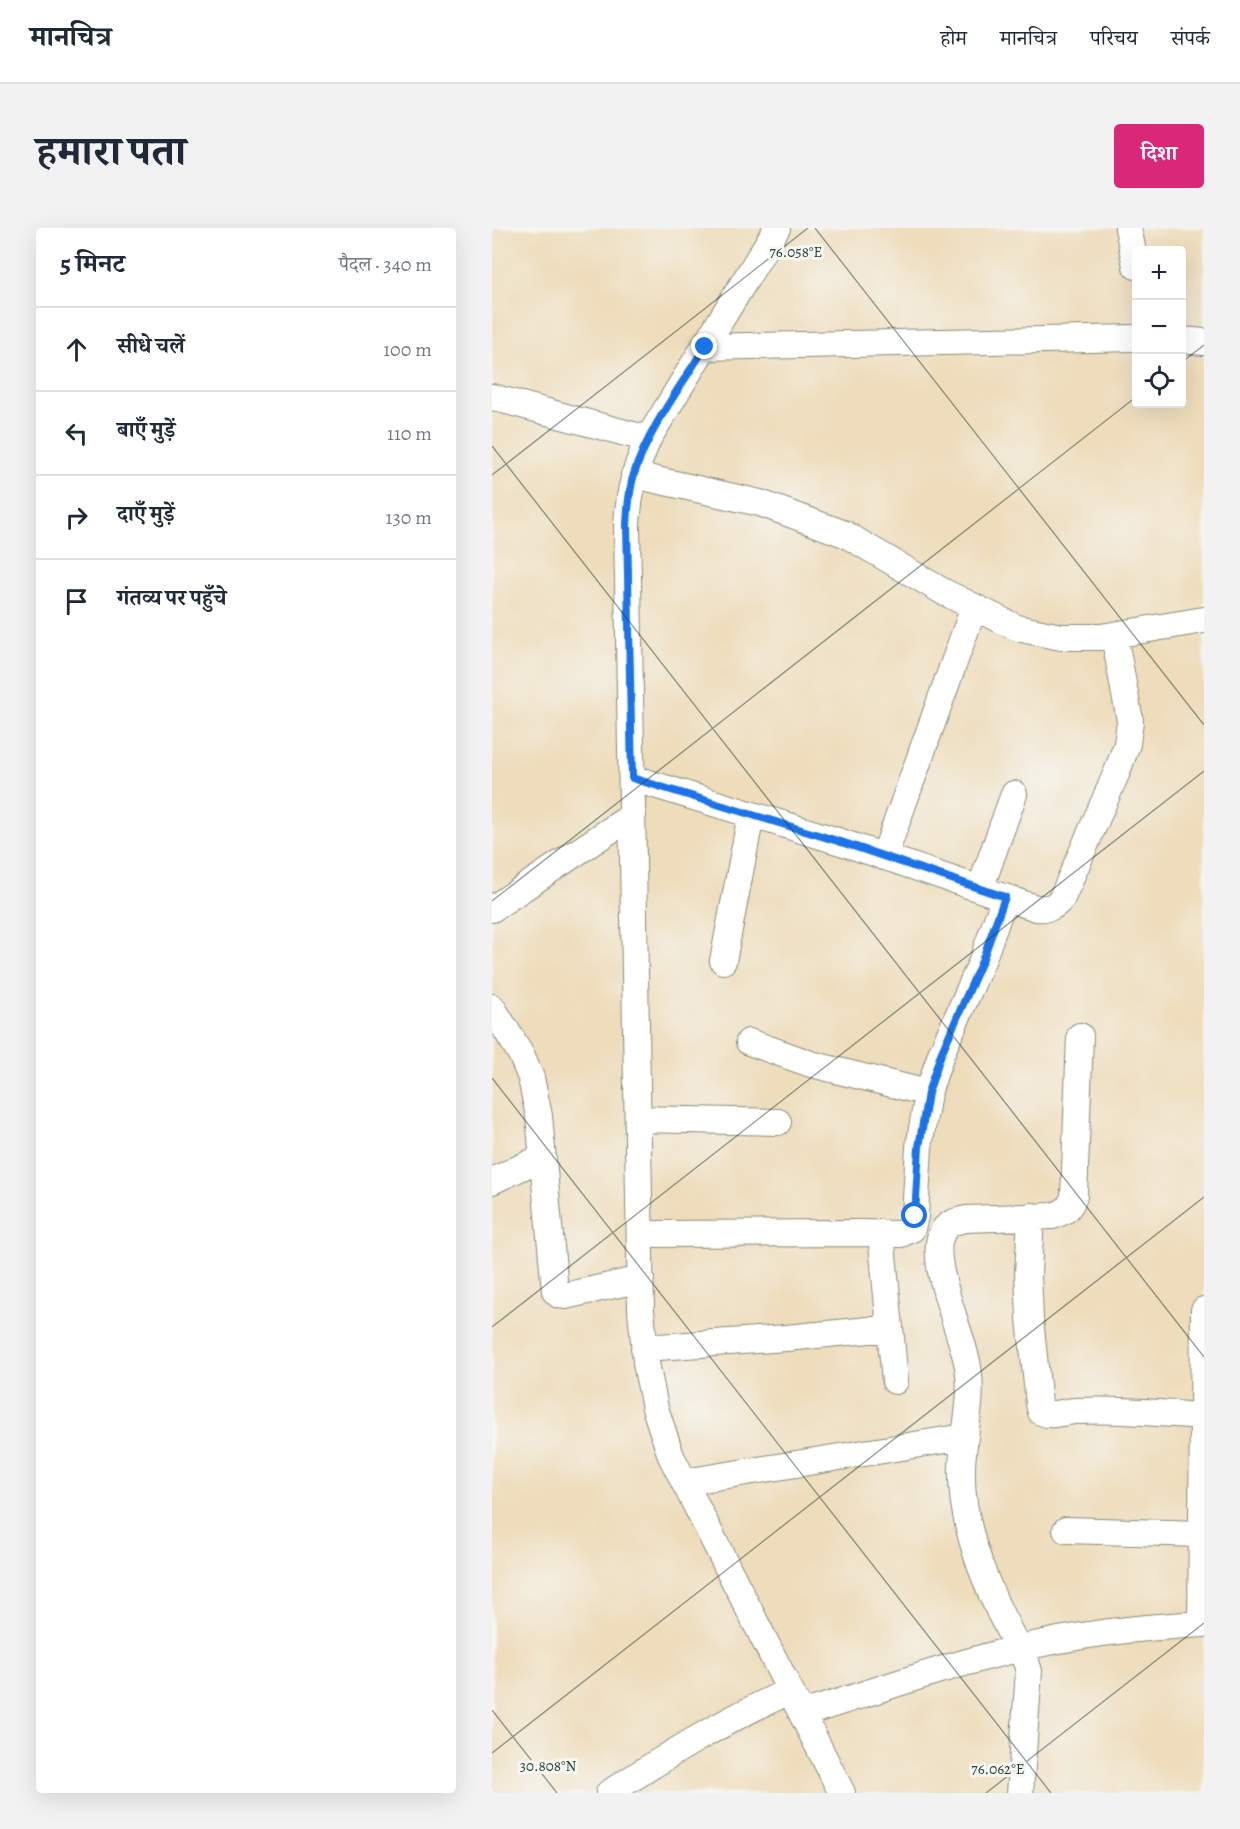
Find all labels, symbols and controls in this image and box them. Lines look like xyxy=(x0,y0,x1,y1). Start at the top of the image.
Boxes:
text: मानचित्र xyxy=(30,18,112,56)
text: होम xyxy=(940,24,967,52)
text: मानचित्र xyxy=(1000,24,1057,52)
text: परिचय xyxy=(1090,24,1138,52)
text: संपर्क xyxy=(1171,24,1210,52)
text: हमारा पता xyxy=(36,122,186,179)
button: दिशा xyxy=(1114,124,1204,188)
text: 76.058°E xyxy=(770,242,822,262)
text: 5 मिनट xyxy=(60,246,125,281)
map controls xyxy=(1132,246,1186,408)
button: + xyxy=(1132,246,1186,300)
text: पैदल · 340 m xyxy=(339,251,432,278)
button: − xyxy=(1132,300,1186,354)
text: सीधे चलें xyxy=(117,331,185,361)
icon: ahead xyxy=(60,333,93,366)
route end xyxy=(691,333,717,359)
text: 100 m xyxy=(383,336,432,363)
button: locate xyxy=(1132,354,1186,408)
text: बाएँ मुड़ें xyxy=(117,415,175,445)
icon: left xyxy=(60,417,93,450)
text: 110 m xyxy=(387,420,432,447)
text: दाएँ मुड़ें xyxy=(117,499,175,529)
icon: right xyxy=(60,501,93,534)
text: 130 m xyxy=(386,504,432,531)
text: गंतव्य पर पहुँचे xyxy=(117,583,226,613)
icon: arrive xyxy=(60,585,93,618)
route start xyxy=(901,1202,927,1228)
text: 30.808°N xyxy=(520,1756,577,1776)
text: 76.062°E xyxy=(971,1759,1025,1779)

